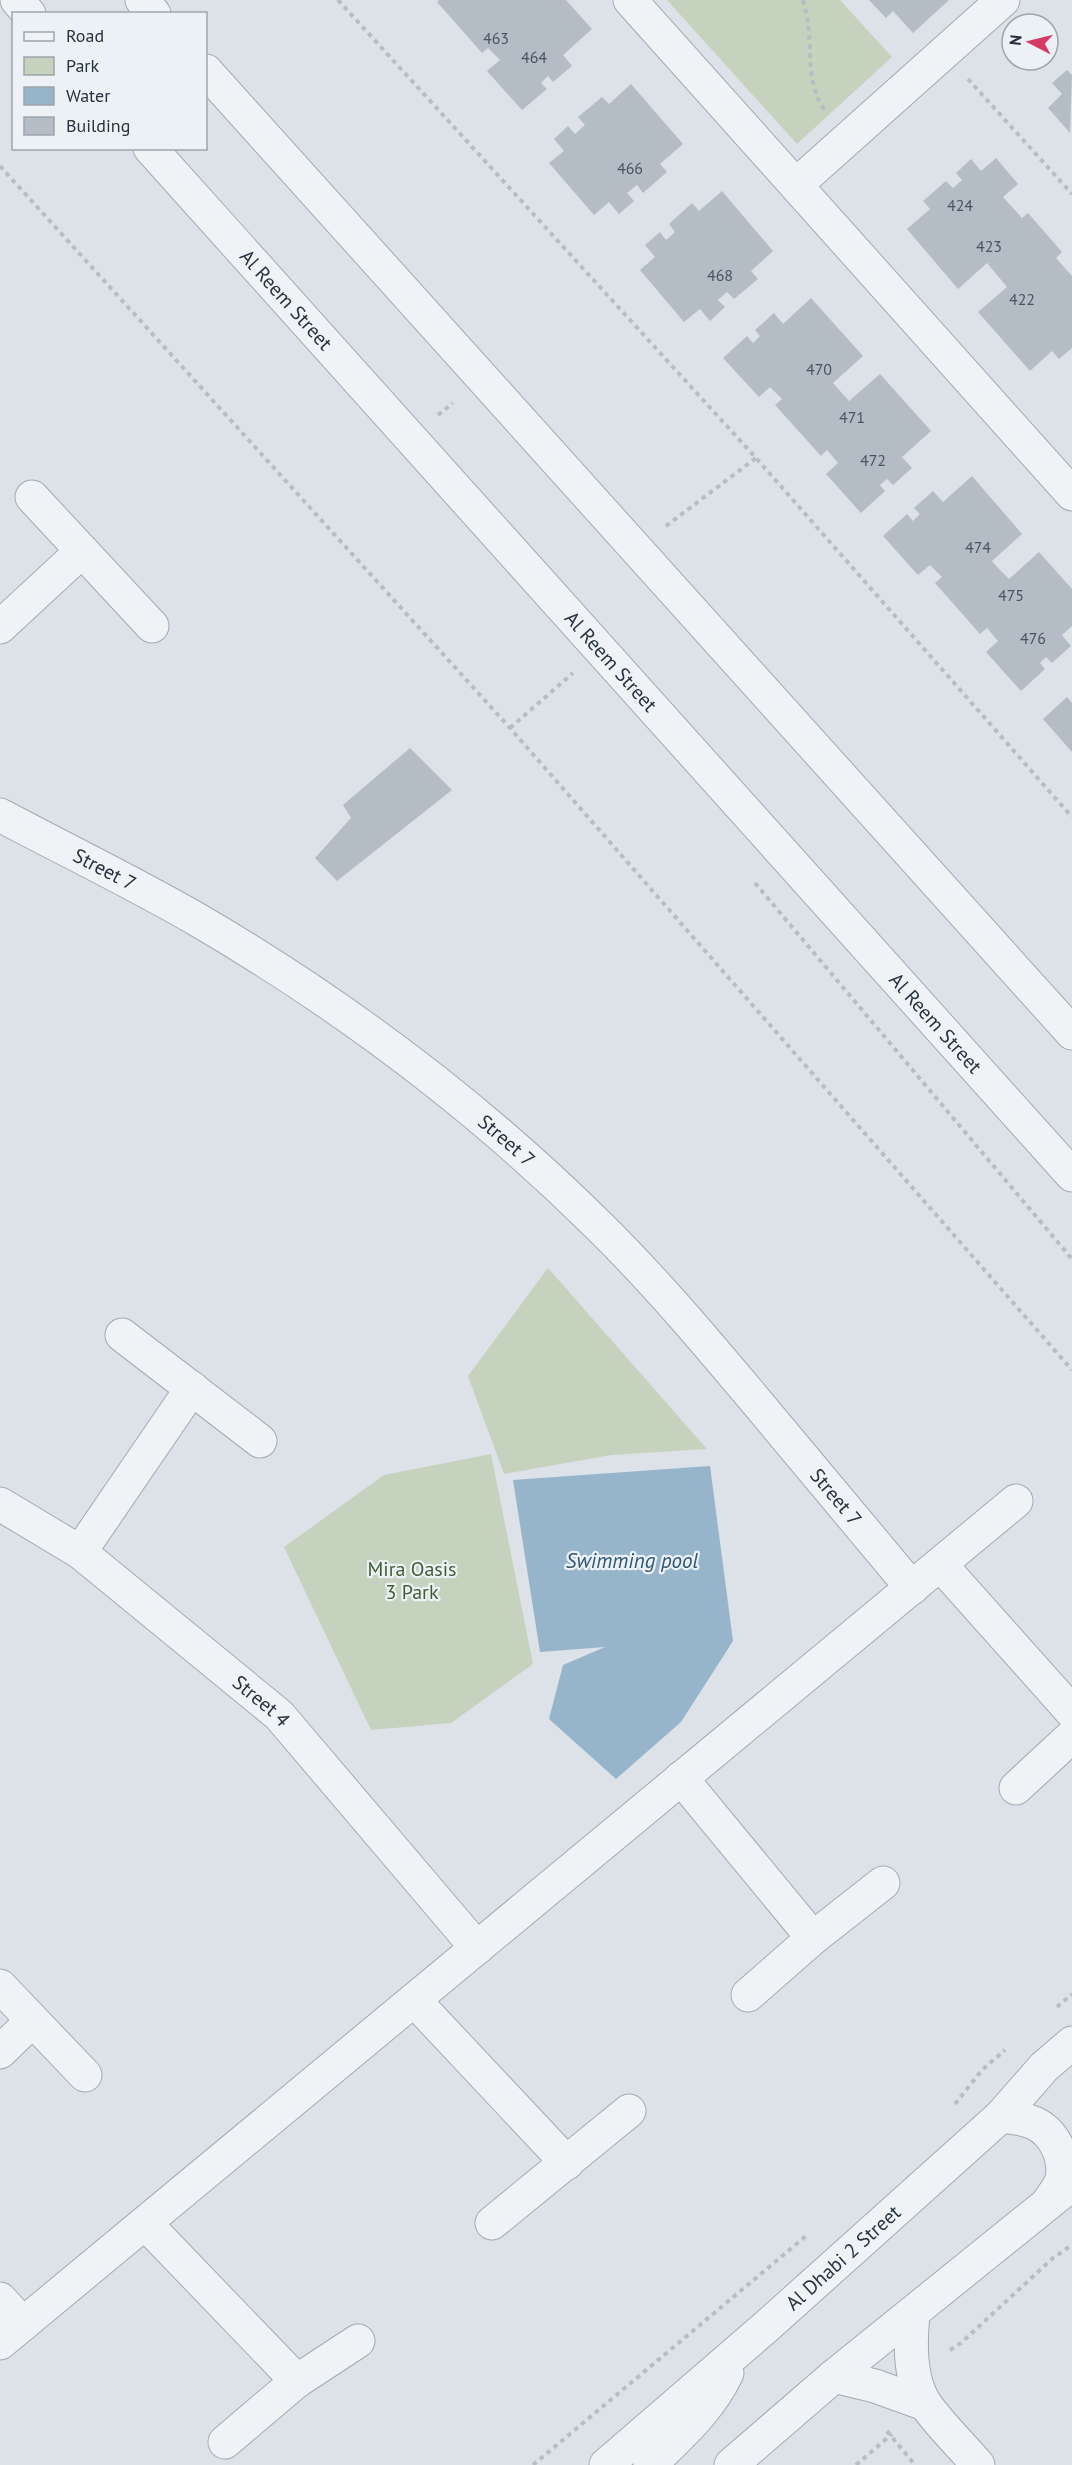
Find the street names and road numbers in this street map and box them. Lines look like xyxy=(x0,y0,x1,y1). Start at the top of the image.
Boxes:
street label: Al Reem Street xyxy=(234,244,338,356)
street label: Al Reem Street xyxy=(559,606,663,717)
street label: Street 7 xyxy=(69,842,141,897)
street label: Al Reem Street xyxy=(884,967,988,1079)
street label: Street 7 xyxy=(473,1109,541,1172)
street label: Street 7 xyxy=(804,1463,868,1531)
street label: Street 4 xyxy=(227,1669,296,1732)
street label: Al Dhabi 2 Street xyxy=(780,2199,906,2316)

